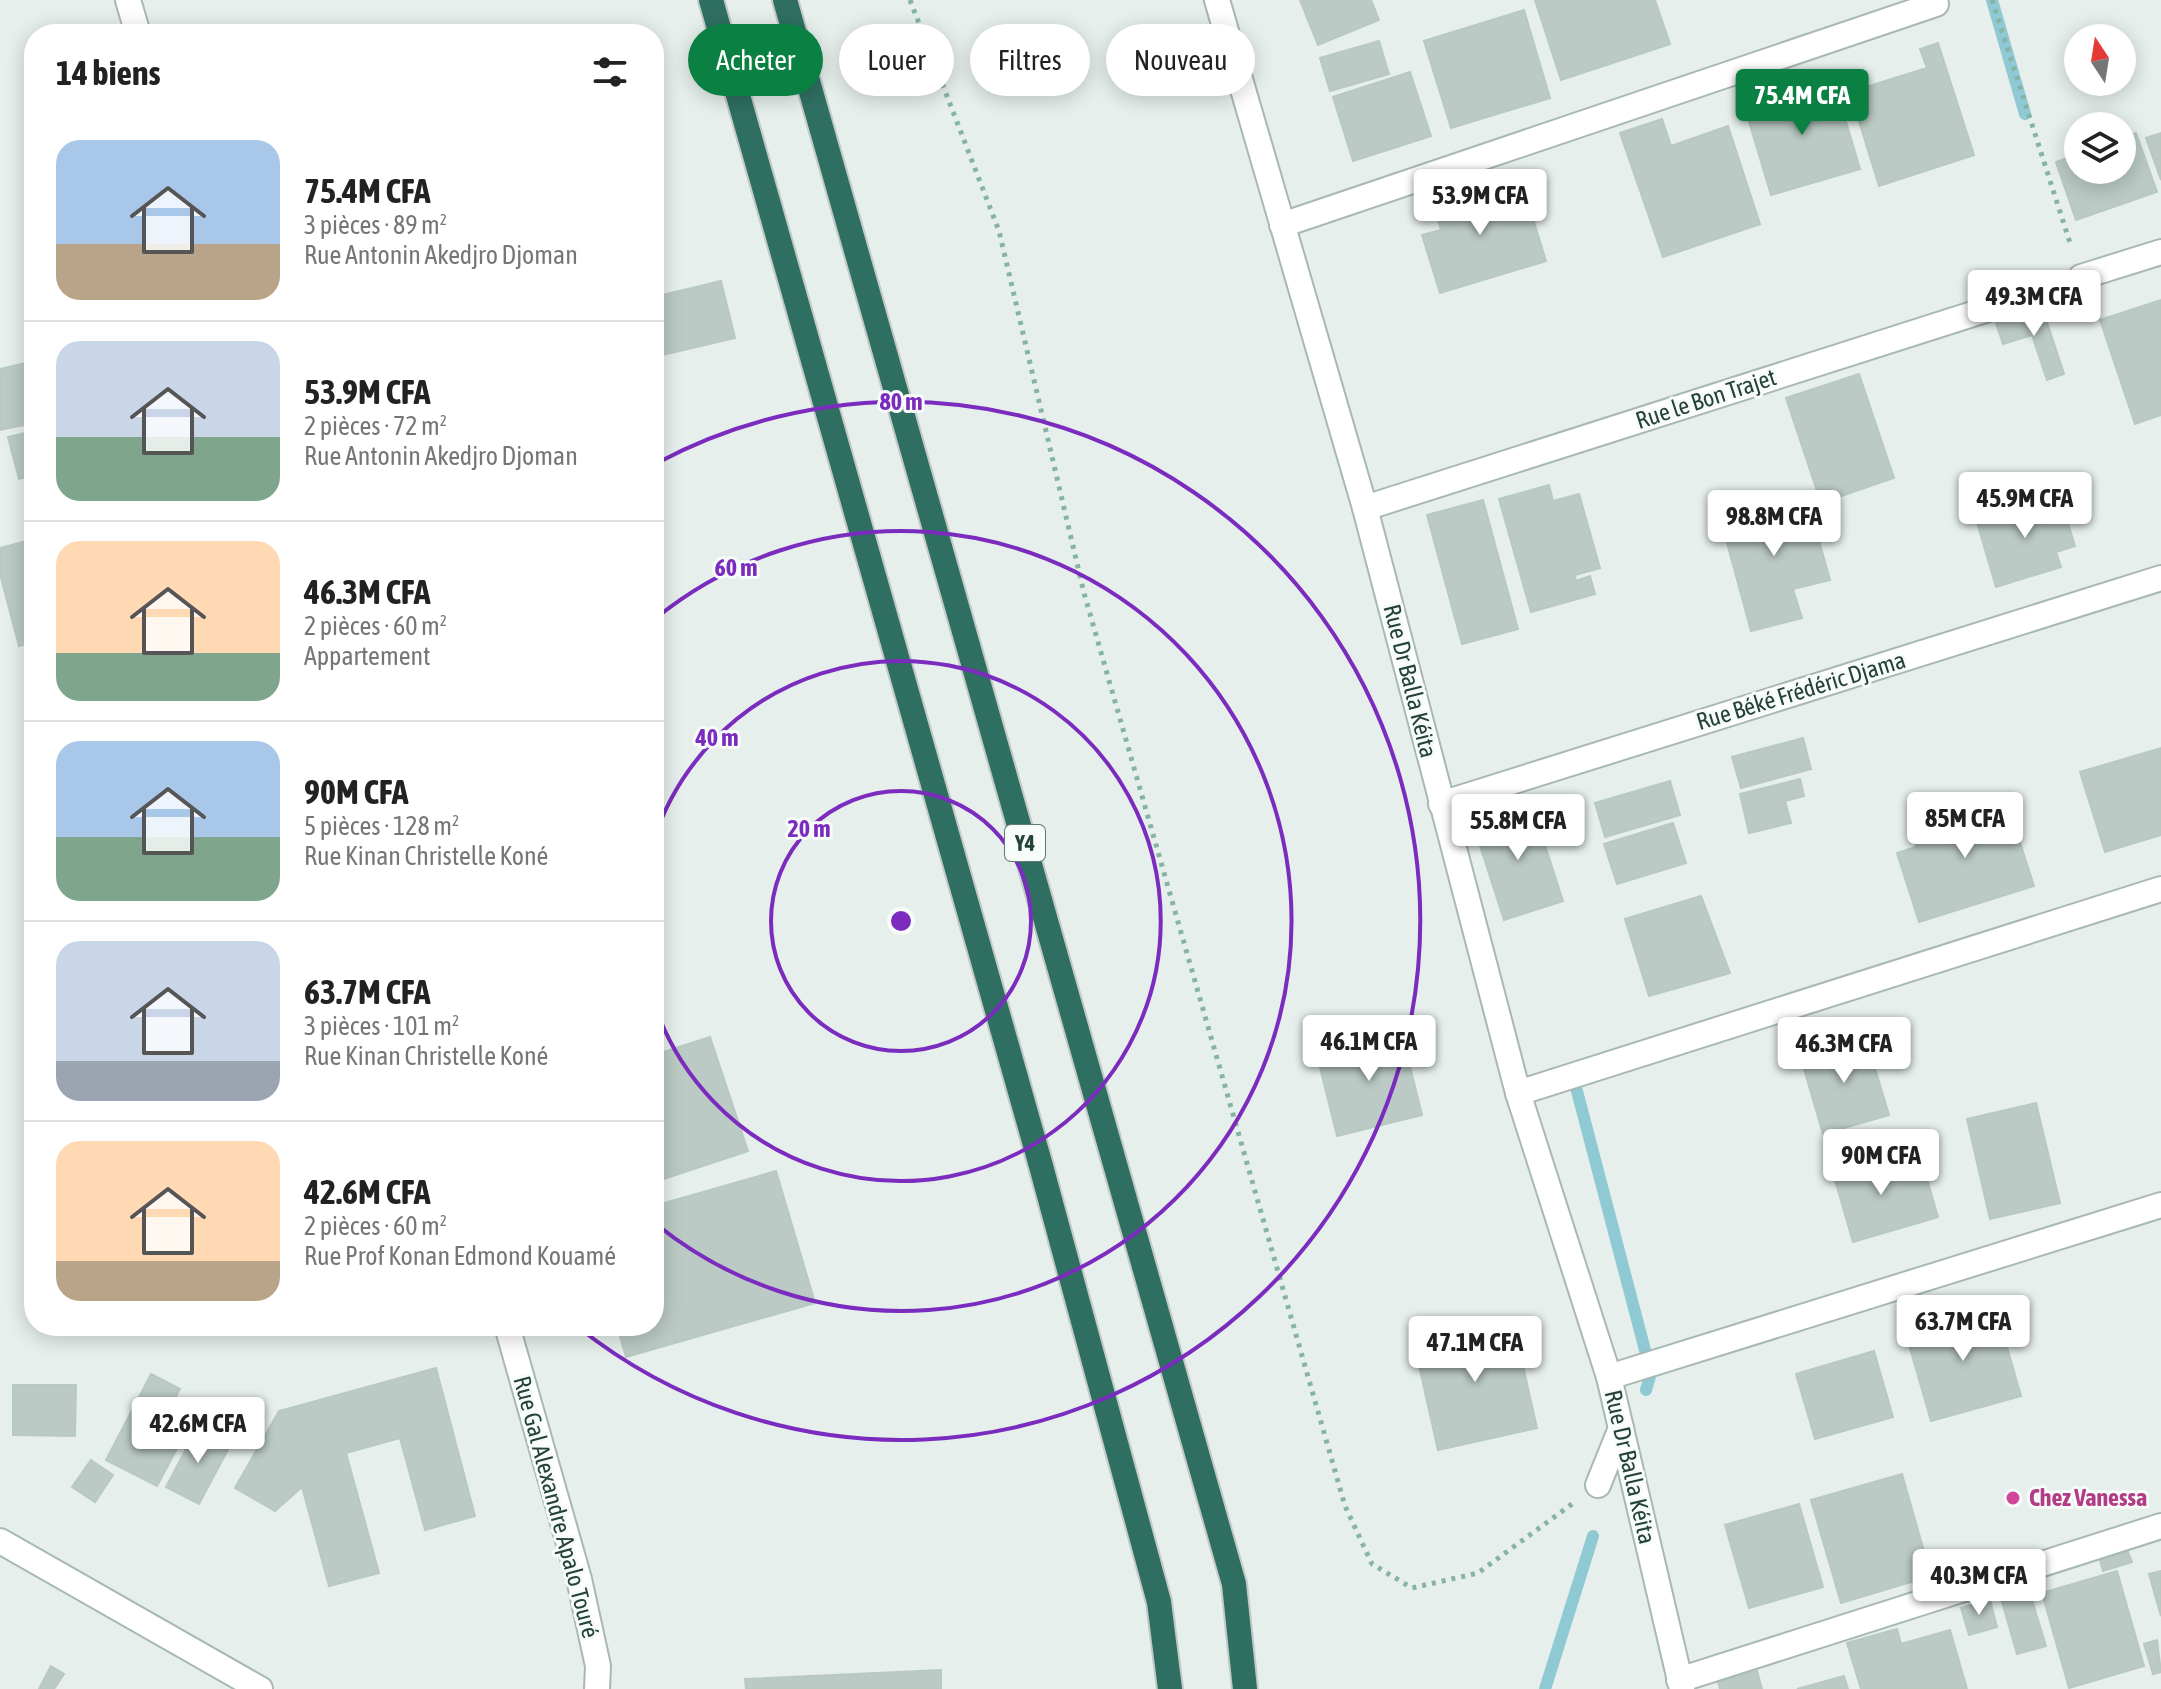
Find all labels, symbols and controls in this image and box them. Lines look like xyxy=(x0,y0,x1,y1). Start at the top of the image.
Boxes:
chip: Acheter xyxy=(688,24,823,96)
chip: Louer xyxy=(839,24,954,96)
chip: Filtres xyxy=(970,24,1090,96)
chip: Nouveau xyxy=(1106,24,1255,96)
north arrow xyxy=(2064,24,2136,96)
map controls xyxy=(2064,24,2136,184)
icon: filters xyxy=(588,50,632,94)
text: 14 biens xyxy=(56,53,160,92)
pin: 75.4M CFA xyxy=(1710,69,1894,137)
text: 75.4M CFA xyxy=(1754,80,1850,110)
button: layers xyxy=(2064,112,2136,184)
pin: 53.9M CFA xyxy=(1388,169,1572,237)
text: 75.4M CFA xyxy=(304,171,430,210)
icon: home xyxy=(120,172,216,268)
text: 53.9M CFA xyxy=(1432,180,1528,210)
text: 3 pièces · 89 m² xyxy=(304,210,447,240)
text: Rue Antonin Akedjro Djoman xyxy=(304,240,578,270)
pin: 49.3M CFA xyxy=(1942,270,2126,338)
text: 49.3M CFA xyxy=(1986,281,2082,311)
street label: Rue le Bon Trajet xyxy=(1632,363,1779,434)
text: 53.9M CFA xyxy=(304,372,430,411)
icon: home xyxy=(120,373,216,469)
text: 80 m xyxy=(879,388,923,415)
text: 2 pièces · 72 m² xyxy=(304,411,447,441)
text: Rue Antonin Akedjro Djoman xyxy=(304,441,578,471)
pin: 45.9M CFA xyxy=(1933,472,2117,540)
text: 45.9M CFA xyxy=(1977,483,2073,513)
pin: 98.8M CFA xyxy=(1682,490,1866,558)
text: 98.8M CFA xyxy=(1726,501,1822,531)
text: 60 m xyxy=(714,554,758,581)
text: 46.3M CFA xyxy=(304,572,430,611)
icon: home xyxy=(120,573,216,669)
street label: Rue Dr Balla Kéita xyxy=(1378,601,1443,760)
text: 2 pièces · 60 m² xyxy=(304,611,447,641)
text: Appartement xyxy=(304,641,431,671)
street label: Rue Béké Frédéric Djama xyxy=(1693,646,1909,735)
text: 40 m xyxy=(694,724,739,751)
text: 90M CFA xyxy=(304,772,408,811)
icon: home xyxy=(120,773,216,869)
pin: 85M CFA xyxy=(1891,792,2039,860)
pin: 55.8M CFA xyxy=(1426,794,1610,862)
text: 85M CFA xyxy=(1925,803,2005,833)
text: 55.8M CFA xyxy=(1470,805,1566,835)
text: 5 pièces · 128 m² xyxy=(304,811,459,841)
text: 20 m xyxy=(787,815,831,842)
road number: Y4 xyxy=(1005,825,1045,861)
text: Rue Kinan Christelle Koné xyxy=(304,841,548,871)
centre of rings xyxy=(887,907,915,935)
text: 63.7M CFA xyxy=(304,972,430,1011)
icon: home xyxy=(120,973,216,1069)
text: 3 pièces · 101 m² xyxy=(304,1011,459,1041)
pin: 46.1M CFA xyxy=(1277,1015,1461,1083)
pin: 46.3M CFA xyxy=(1752,1017,1936,1085)
text: 46.1M CFA xyxy=(1321,1026,1417,1056)
text: 46.3M CFA xyxy=(1796,1028,1892,1058)
text: Rue Kinan Christelle Koné xyxy=(304,1041,548,1071)
pin: 90M CFA xyxy=(1807,1129,1955,1197)
text: 90M CFA xyxy=(1841,1140,1921,1170)
text: 42.6M CFA xyxy=(304,1172,430,1211)
icon: home xyxy=(120,1173,216,1269)
text: 2 pièces · 60 m² xyxy=(304,1211,447,1241)
text: Rue Prof Konan Edmond Kouamé xyxy=(304,1241,616,1271)
pin: 63.7M CFA xyxy=(1871,1295,2055,1363)
text: 63.7M CFA xyxy=(1915,1306,2011,1336)
pin: 47.1M CFA xyxy=(1383,1316,1567,1384)
text: 47.1M CFA xyxy=(1427,1327,1523,1357)
street label: Rue Gal Alexandre Apalo Touré xyxy=(509,1373,604,1641)
street label: Rue Dr Balla Kéita xyxy=(1600,1387,1661,1546)
pin: 42.6M CFA xyxy=(106,1397,290,1465)
text: 42.6M CFA xyxy=(150,1408,246,1438)
place label: Chez Vanessa xyxy=(2029,1484,2147,1511)
marker: Chez Vanessa xyxy=(2004,1489,2022,1507)
pin: 40.3M CFA xyxy=(1887,1549,2071,1617)
text: 40.3M CFA xyxy=(1931,1560,2027,1590)

